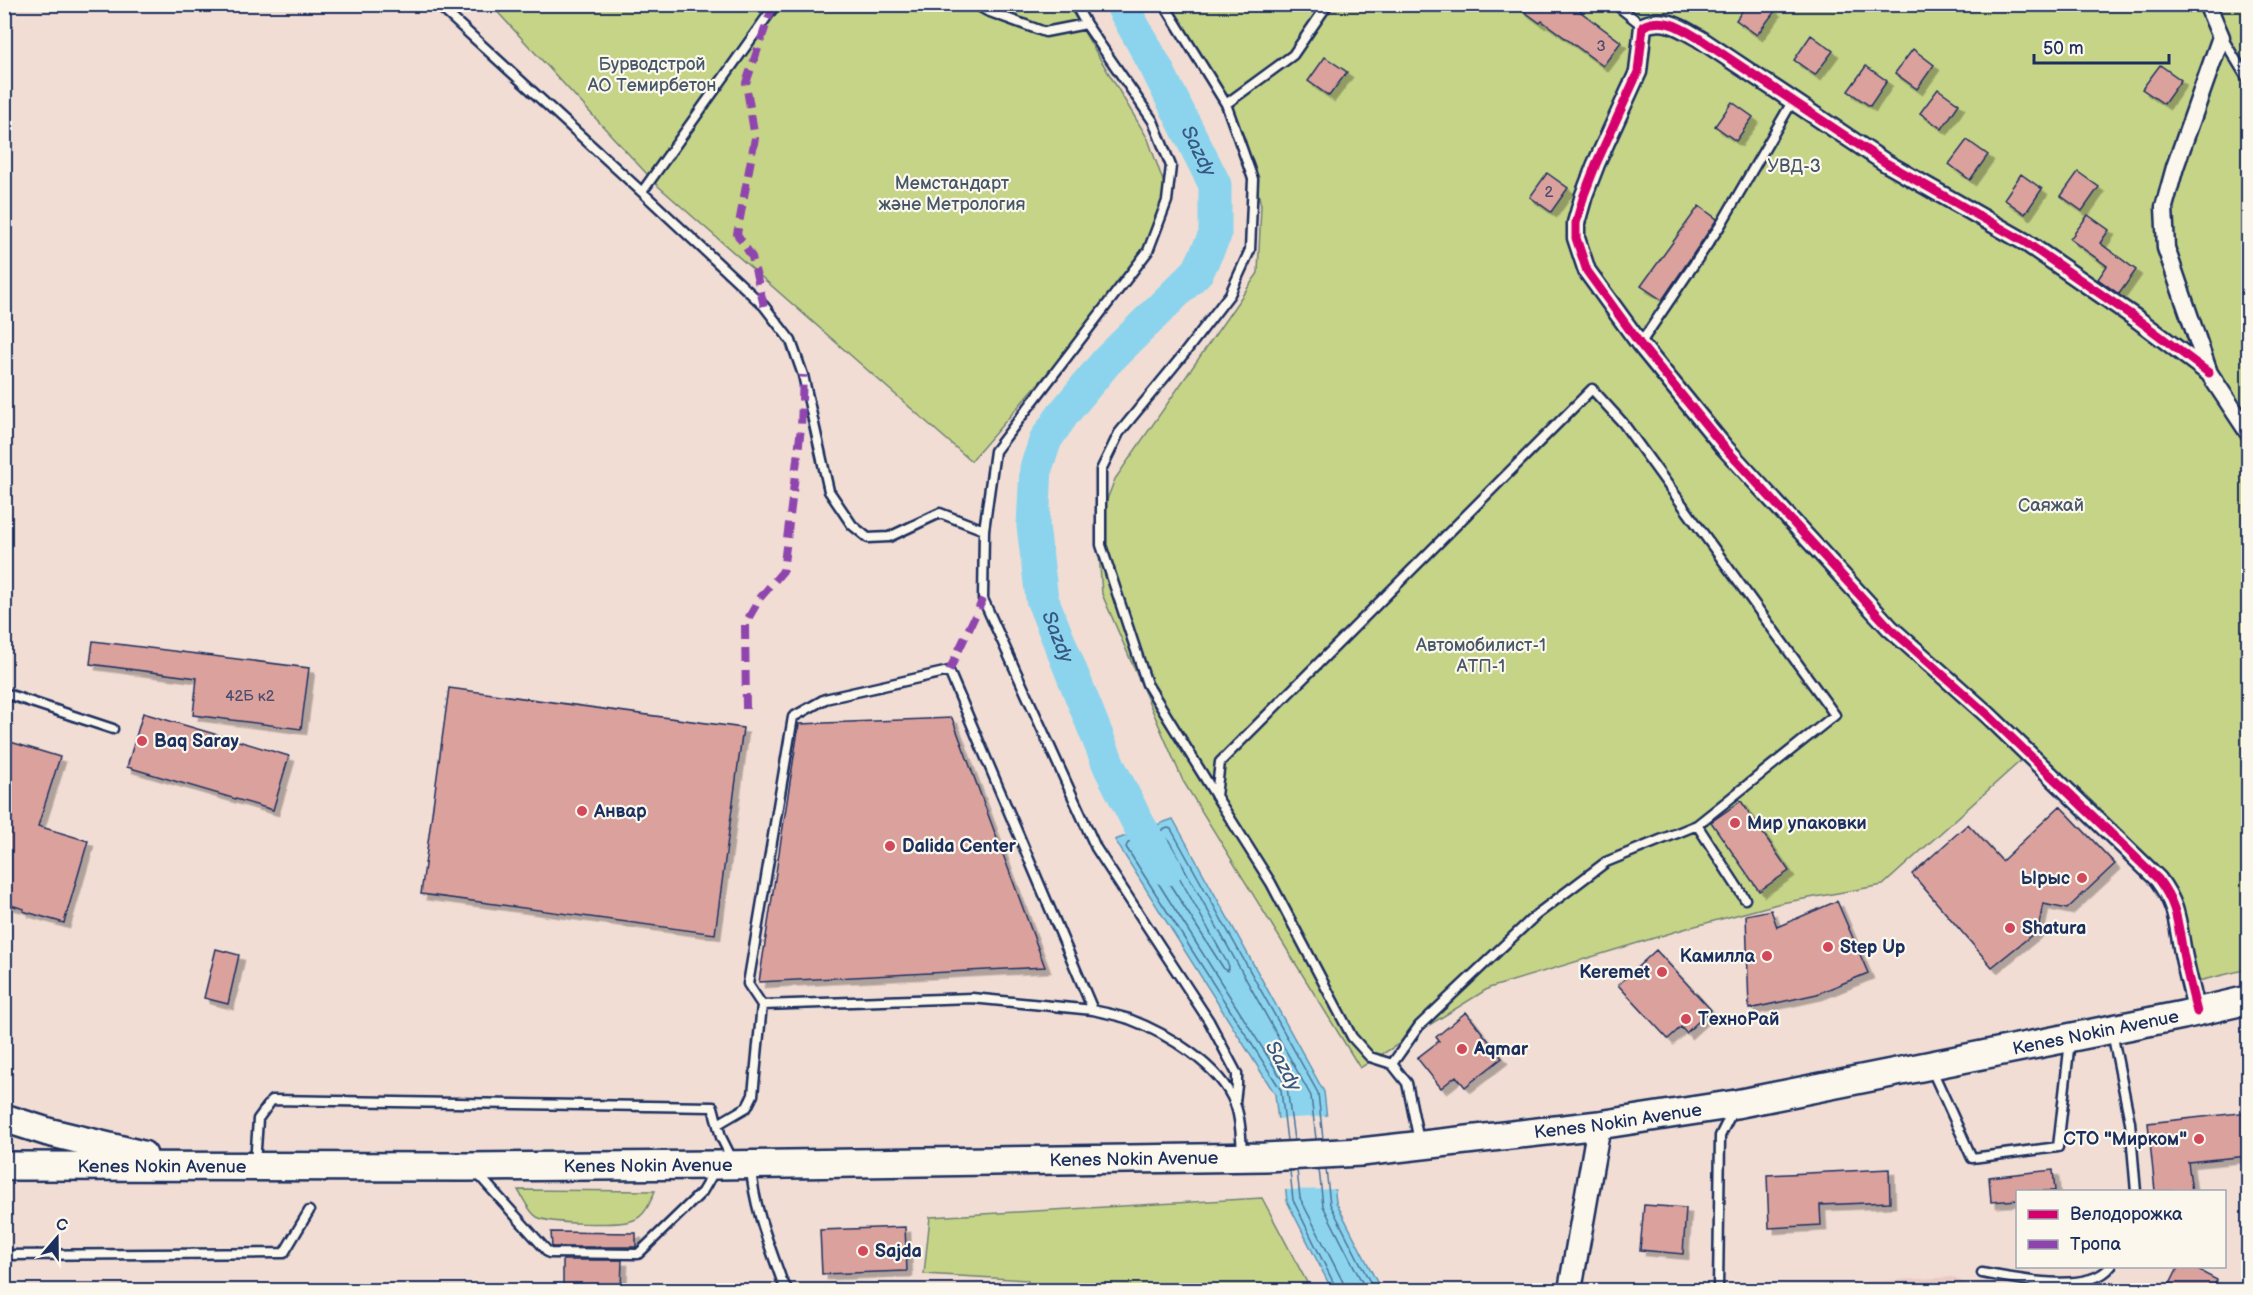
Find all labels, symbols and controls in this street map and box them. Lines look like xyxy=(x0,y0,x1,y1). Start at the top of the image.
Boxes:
scale bar xyxy=(2034,27,2169,65)
house number: 3 xyxy=(1596,37,1606,56)
text: 50 m xyxy=(2043,38,2084,59)
park label: Бурводстрой АО Темирбетон xyxy=(587,54,716,96)
water label: Sazdy xyxy=(1175,122,1221,181)
park label: УВД-3 xyxy=(1767,156,1821,177)
park label: Мемстандарт және Метрология xyxy=(878,173,1026,215)
house number: 2 xyxy=(1545,183,1554,202)
park label: Саяжай xyxy=(2018,495,2084,516)
water label: Sazdy xyxy=(1036,607,1079,667)
park label: Автомобилист-1 АТП-1 xyxy=(1415,635,1546,677)
house number: 42Б к2 xyxy=(225,687,275,706)
place label: Baq Saray xyxy=(154,731,240,752)
marker: Baq Saray xyxy=(135,734,149,748)
place label: Анвар xyxy=(593,801,647,822)
marker: Анвар xyxy=(575,804,589,818)
place label: Мир упаковки xyxy=(1747,813,1867,834)
marker: Мир упаковки xyxy=(1728,816,1742,830)
place label: Dalida Center xyxy=(902,836,1017,857)
marker: Dalida Center xyxy=(883,839,897,853)
place label: Ырыс xyxy=(2021,868,2070,889)
marker: Ырыс xyxy=(2075,871,2089,885)
place label: Shatura xyxy=(2022,918,2086,939)
marker: Shatura xyxy=(2003,921,2017,935)
place label: Step Up xyxy=(1840,937,1905,958)
marker: Step Up xyxy=(1821,940,1835,954)
place label: Камилла xyxy=(1680,946,1756,967)
marker: Камилла xyxy=(1760,949,1774,963)
place label: Keremet xyxy=(1579,962,1650,983)
marker: Keremet xyxy=(1655,965,1669,979)
street label: Kenes Nokin Avenue xyxy=(2011,1006,2181,1059)
place label: ТехноРай xyxy=(1698,1009,1779,1030)
marker: ТехноРай xyxy=(1679,1012,1693,1026)
water label: Sazdy xyxy=(1260,1037,1307,1096)
place label: Aqmar xyxy=(1473,1039,1529,1060)
marker: Aqmar xyxy=(1455,1042,1469,1056)
street label: Kenes Nokin Avenue xyxy=(1533,1099,1704,1143)
place label: СТО "Мирком" xyxy=(2063,1129,2187,1150)
marker: СТО "Мирком" xyxy=(2192,1132,2206,1146)
street label: Kenes Nokin Avenue xyxy=(1049,1147,1219,1171)
street label: Kenes Nokin Avenue xyxy=(563,1154,733,1177)
street label: Kenes Nokin Avenue xyxy=(77,1156,247,1177)
legend xyxy=(2016,1190,2226,1268)
text: Велодорожка xyxy=(2070,1204,2183,1225)
north arrow xyxy=(27,1208,87,1268)
text: С xyxy=(53,1214,70,1236)
text: Тропа xyxy=(2070,1234,2121,1255)
place label: Sajda xyxy=(875,1241,922,1262)
marker: Sajda xyxy=(856,1244,870,1258)

